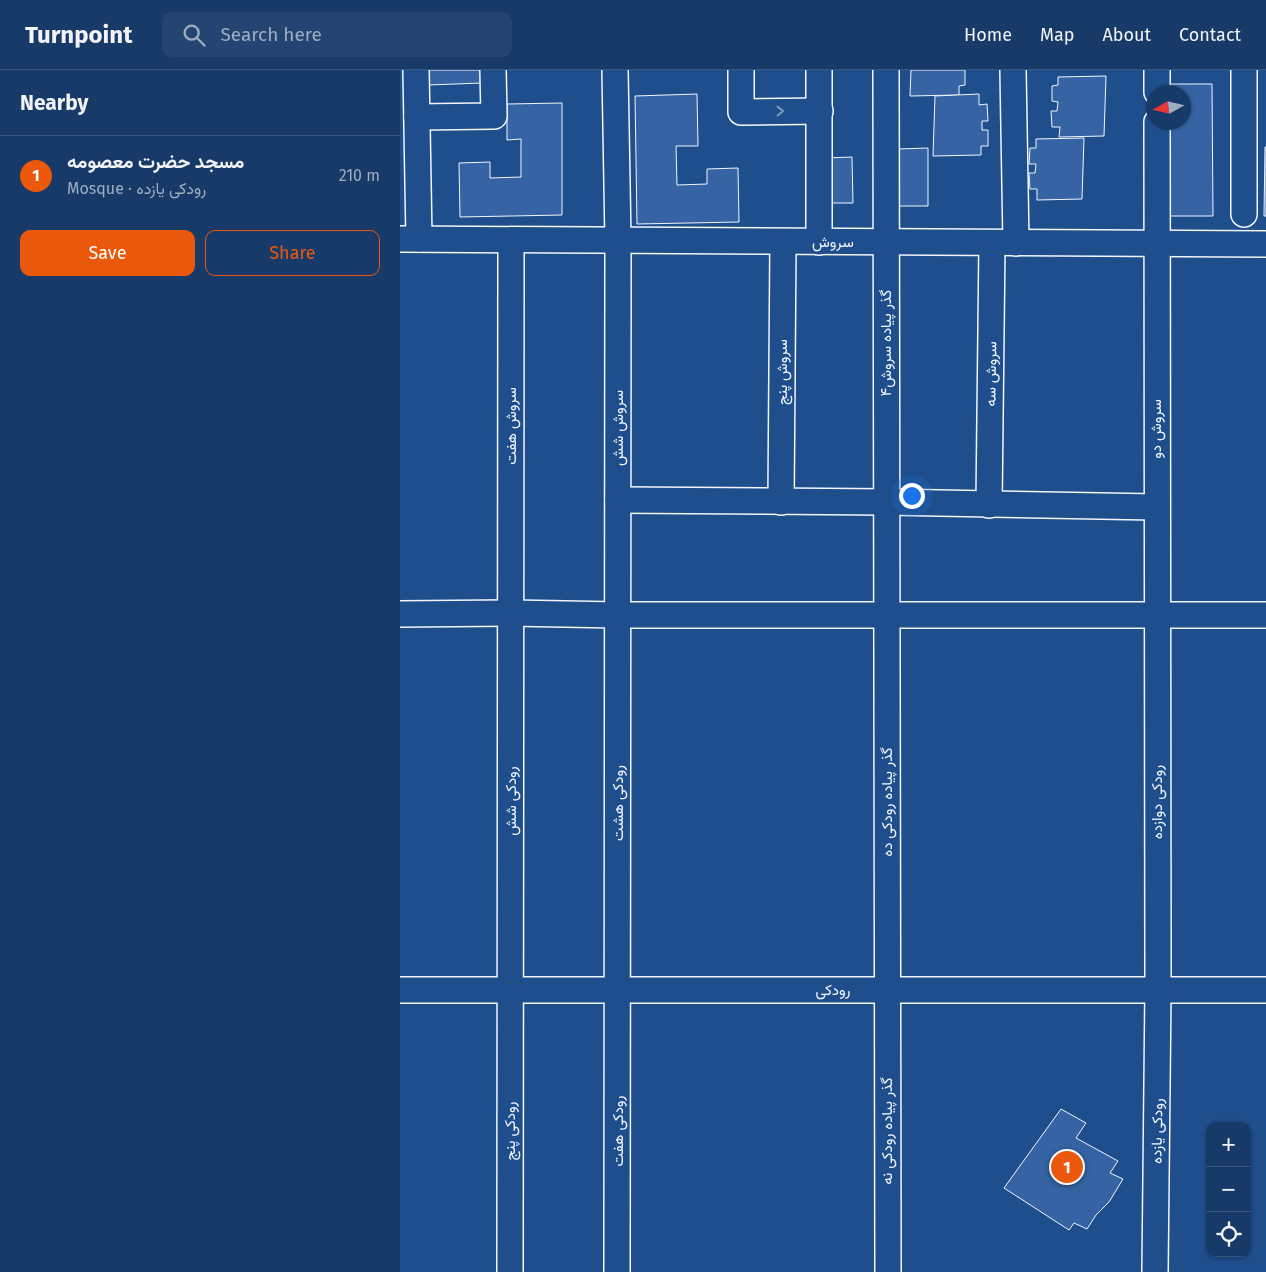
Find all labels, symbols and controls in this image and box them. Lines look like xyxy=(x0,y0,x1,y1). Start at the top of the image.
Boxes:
search box xyxy=(162,12,512,57)
text: Turnpoint xyxy=(25,21,132,49)
icon: search xyxy=(180,21,208,49)
text: Search here xyxy=(220,23,322,46)
text: Home xyxy=(964,24,1012,46)
text: Map xyxy=(1040,24,1074,46)
text: About xyxy=(1102,24,1151,46)
text: Contact xyxy=(1179,24,1241,46)
north arrow xyxy=(1146,85,1191,130)
text: Nearby xyxy=(20,90,88,116)
one-way arrow xyxy=(777,106,785,116)
text: مسجد حضرت معصومه xyxy=(67,150,244,173)
text: 1 xyxy=(32,166,40,185)
text: 210 m xyxy=(339,166,380,185)
text: Mosque · رودکی یازده xyxy=(67,179,206,198)
button: Save xyxy=(20,230,195,276)
button: Share xyxy=(205,230,380,276)
street label: سروش xyxy=(812,233,854,252)
street label: گذر پیاده سروش۴ xyxy=(877,289,896,396)
street label: سروش پنج xyxy=(773,339,793,405)
street label: سروش سه xyxy=(981,341,1002,407)
street label: سروش هفت xyxy=(502,387,521,465)
street label: سروش شش xyxy=(609,390,628,466)
street label: سروش دو xyxy=(1147,399,1166,459)
your location xyxy=(899,483,925,509)
street label: گذر پیاده رودکی ده xyxy=(878,747,897,857)
street label: رودکی هشت xyxy=(609,765,628,841)
street label: رودکی دوازده xyxy=(1148,765,1167,839)
street label: رودکی شش xyxy=(502,766,521,836)
street label: رودکی xyxy=(816,981,850,1000)
street label: گذر پیاده رودکی نه xyxy=(878,1077,897,1185)
street label: رودکی هفت xyxy=(609,1096,628,1166)
street label: رودکی یازده xyxy=(1147,1098,1168,1164)
street label: رودکی پنج xyxy=(501,1101,521,1161)
map controls xyxy=(1206,1122,1251,1257)
button: + xyxy=(1206,1122,1251,1167)
pin: 1 xyxy=(1051,1148,1083,1186)
button: − xyxy=(1206,1167,1251,1212)
button: locate xyxy=(1206,1212,1251,1257)

